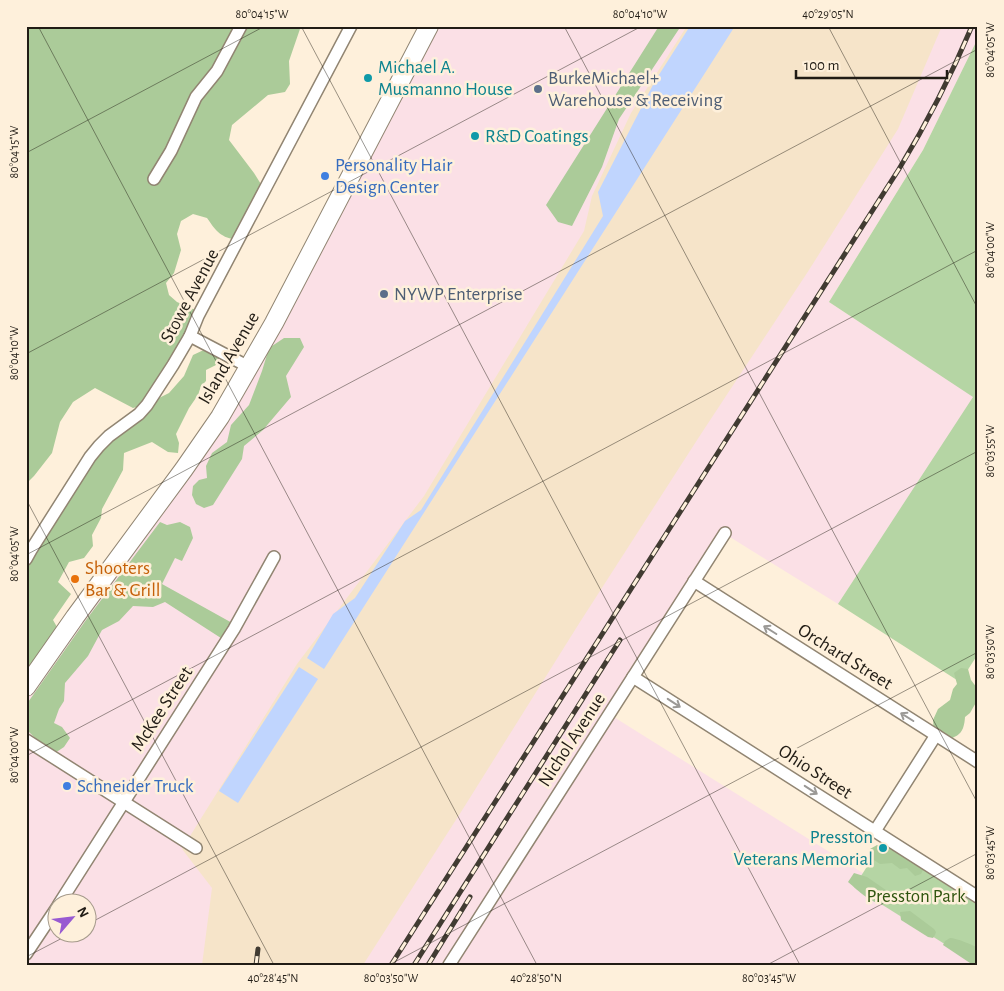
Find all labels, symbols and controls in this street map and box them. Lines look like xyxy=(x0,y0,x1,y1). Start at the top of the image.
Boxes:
text: 80°04'15"W xyxy=(235,8,289,20)
text: 80°04'10"W xyxy=(613,8,667,20)
text: 40°29'05"N xyxy=(802,8,854,20)
text: 80°04'05"W xyxy=(984,22,996,78)
scale bar xyxy=(796,48,948,80)
place label: Michael A. Musmanno House xyxy=(378,58,512,99)
text: 100 m xyxy=(804,58,839,73)
place label: BurkeMichael+ Warehouse & Receiving xyxy=(548,69,723,110)
marker: Michael A. Musmanno House xyxy=(362,72,374,84)
marker: BurkeMichael+ Warehouse & Receiving xyxy=(532,83,544,95)
text: 80°04'15"W xyxy=(8,125,20,179)
place label: R&D Coatings xyxy=(485,127,589,146)
marker: R&D Coatings xyxy=(469,130,481,142)
place label: Personality Hair Design Center xyxy=(335,156,452,197)
marker: Personality Hair Design Center xyxy=(319,170,331,182)
text: 80°04'00"W xyxy=(984,221,996,278)
street label: Stowe Avenue xyxy=(157,246,223,346)
place label: NYWP Enterprise xyxy=(394,285,522,304)
marker: NYWP Enterprise xyxy=(378,288,390,300)
street label: Island Avenue xyxy=(195,309,263,407)
text: 80°04'10"W xyxy=(8,326,20,380)
text: 80°03'55"W xyxy=(984,424,996,478)
text: 80°04'05"W xyxy=(8,526,20,582)
place label: Shooters Bar & Grill xyxy=(85,559,161,600)
marker: Shooters Bar & Grill xyxy=(69,573,81,585)
street label: Orchard Street xyxy=(794,620,896,694)
one-way arrow xyxy=(763,624,777,635)
text: 80°03'50"W xyxy=(984,625,996,679)
street label: McKee Street xyxy=(128,663,196,755)
street label: Nichol Avenue xyxy=(535,690,609,790)
one-way arrow xyxy=(667,698,681,708)
one-way arrow xyxy=(901,712,915,722)
text: 80°04'00"W xyxy=(8,726,20,783)
street label: Ohio Street xyxy=(775,741,855,803)
place label: Schneider Truck xyxy=(77,777,194,796)
marker: Schneider Truck xyxy=(61,780,73,792)
one-way arrow xyxy=(804,786,818,796)
text: 80°03'45"W xyxy=(984,826,996,880)
place label: Presston Veterans Memorial xyxy=(733,828,873,869)
marker: Presston Veterans Memorial xyxy=(877,842,889,854)
park label: Presston Park xyxy=(866,887,966,906)
north arrow xyxy=(48,894,98,944)
text: N xyxy=(74,905,91,920)
text: 40°28'45"N xyxy=(247,972,299,984)
text: 80°03'50"W xyxy=(364,972,418,984)
text: 40°28'50"N xyxy=(510,972,562,984)
text: 80°03'45"W xyxy=(742,972,796,984)

